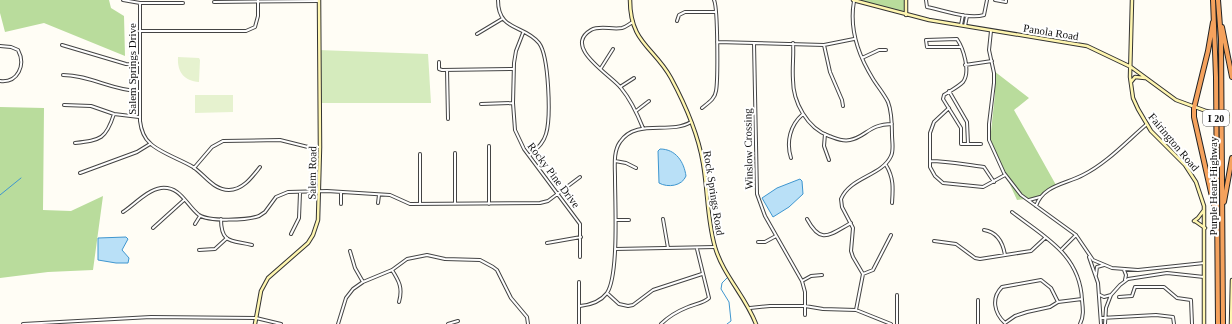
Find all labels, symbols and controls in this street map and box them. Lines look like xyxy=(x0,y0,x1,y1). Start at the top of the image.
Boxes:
street label: Panola Road xyxy=(1022,22,1080,42)
street label: Salem Springs Drive xyxy=(126,23,138,115)
street label: Winslow Crossing xyxy=(741,108,755,190)
road number: I 20 xyxy=(1203,110,1229,126)
street label: Fairington Road xyxy=(1146,111,1202,174)
street label: Purple Heart Highway xyxy=(1207,136,1219,235)
street label: Rocky Pine Drive xyxy=(525,140,583,210)
street label: Salem Road xyxy=(306,146,318,200)
street label: Rock Springs Road xyxy=(701,150,727,237)

